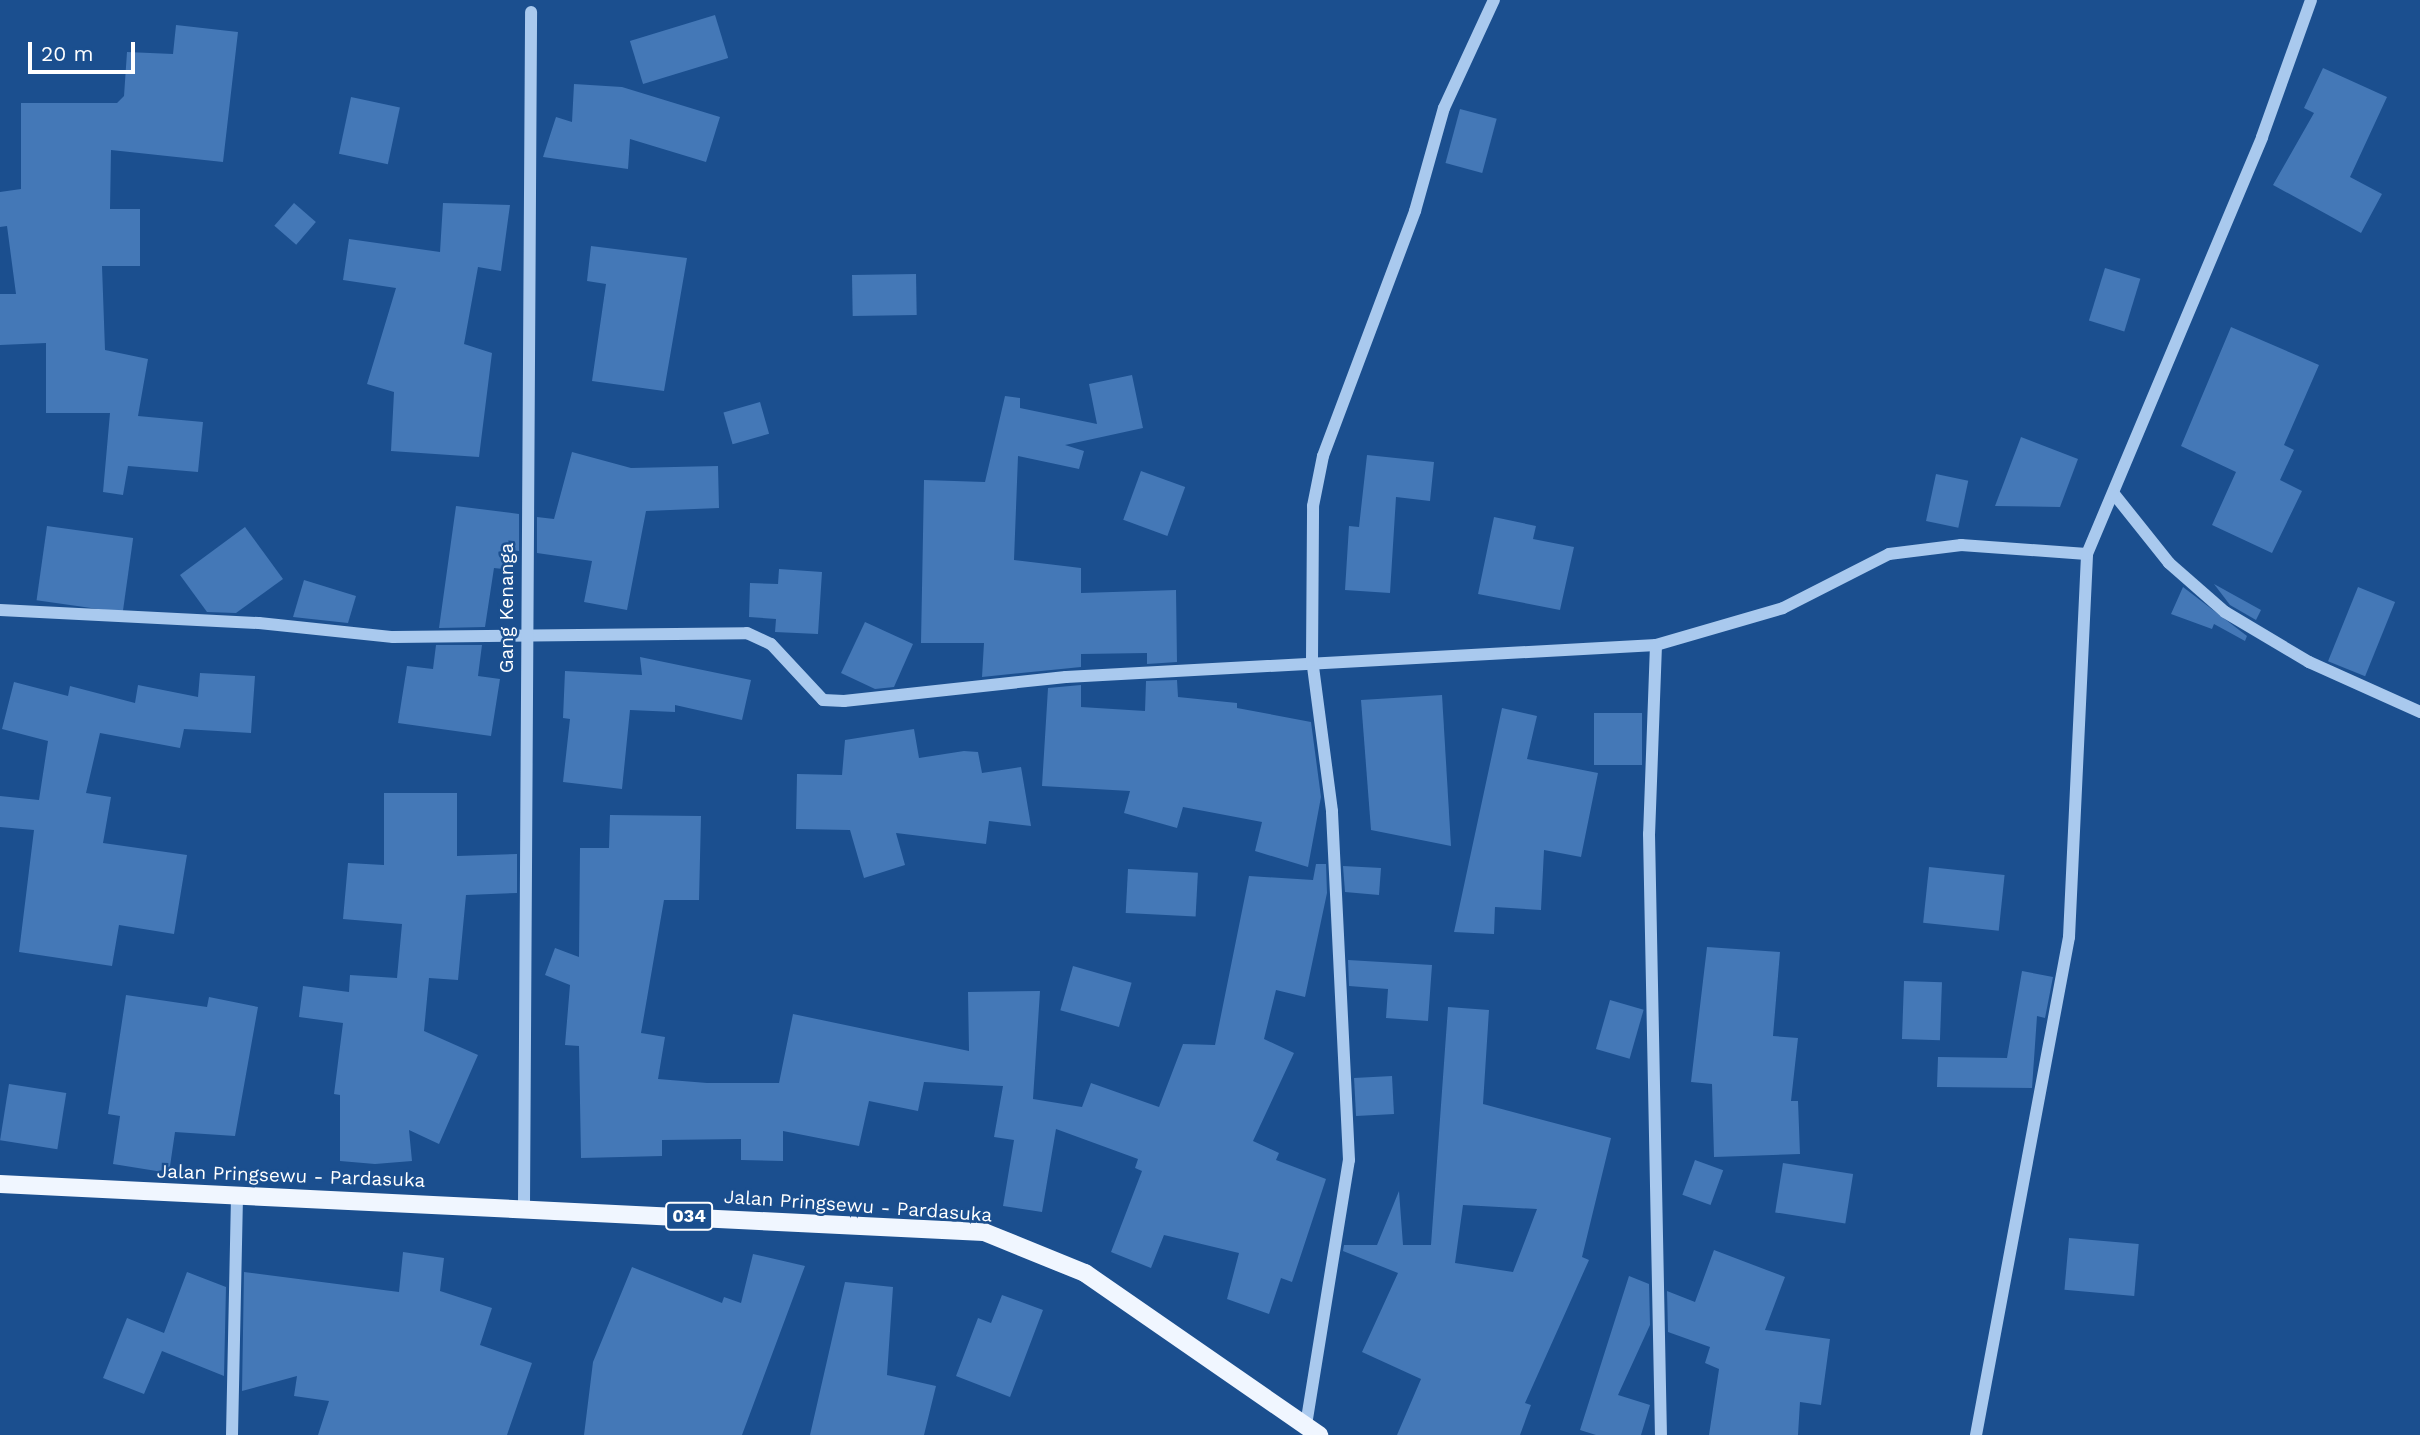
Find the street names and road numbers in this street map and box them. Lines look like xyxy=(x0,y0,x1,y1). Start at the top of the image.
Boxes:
street label: Gang Kenanga xyxy=(496,543,518,673)
street label: Jalan Pringsewu - Pardasuka xyxy=(156,1160,426,1192)
street label: Jalan Pringsewu - Pardasuka xyxy=(723,1185,993,1227)
road number: 034 xyxy=(664,1202,714,1231)

